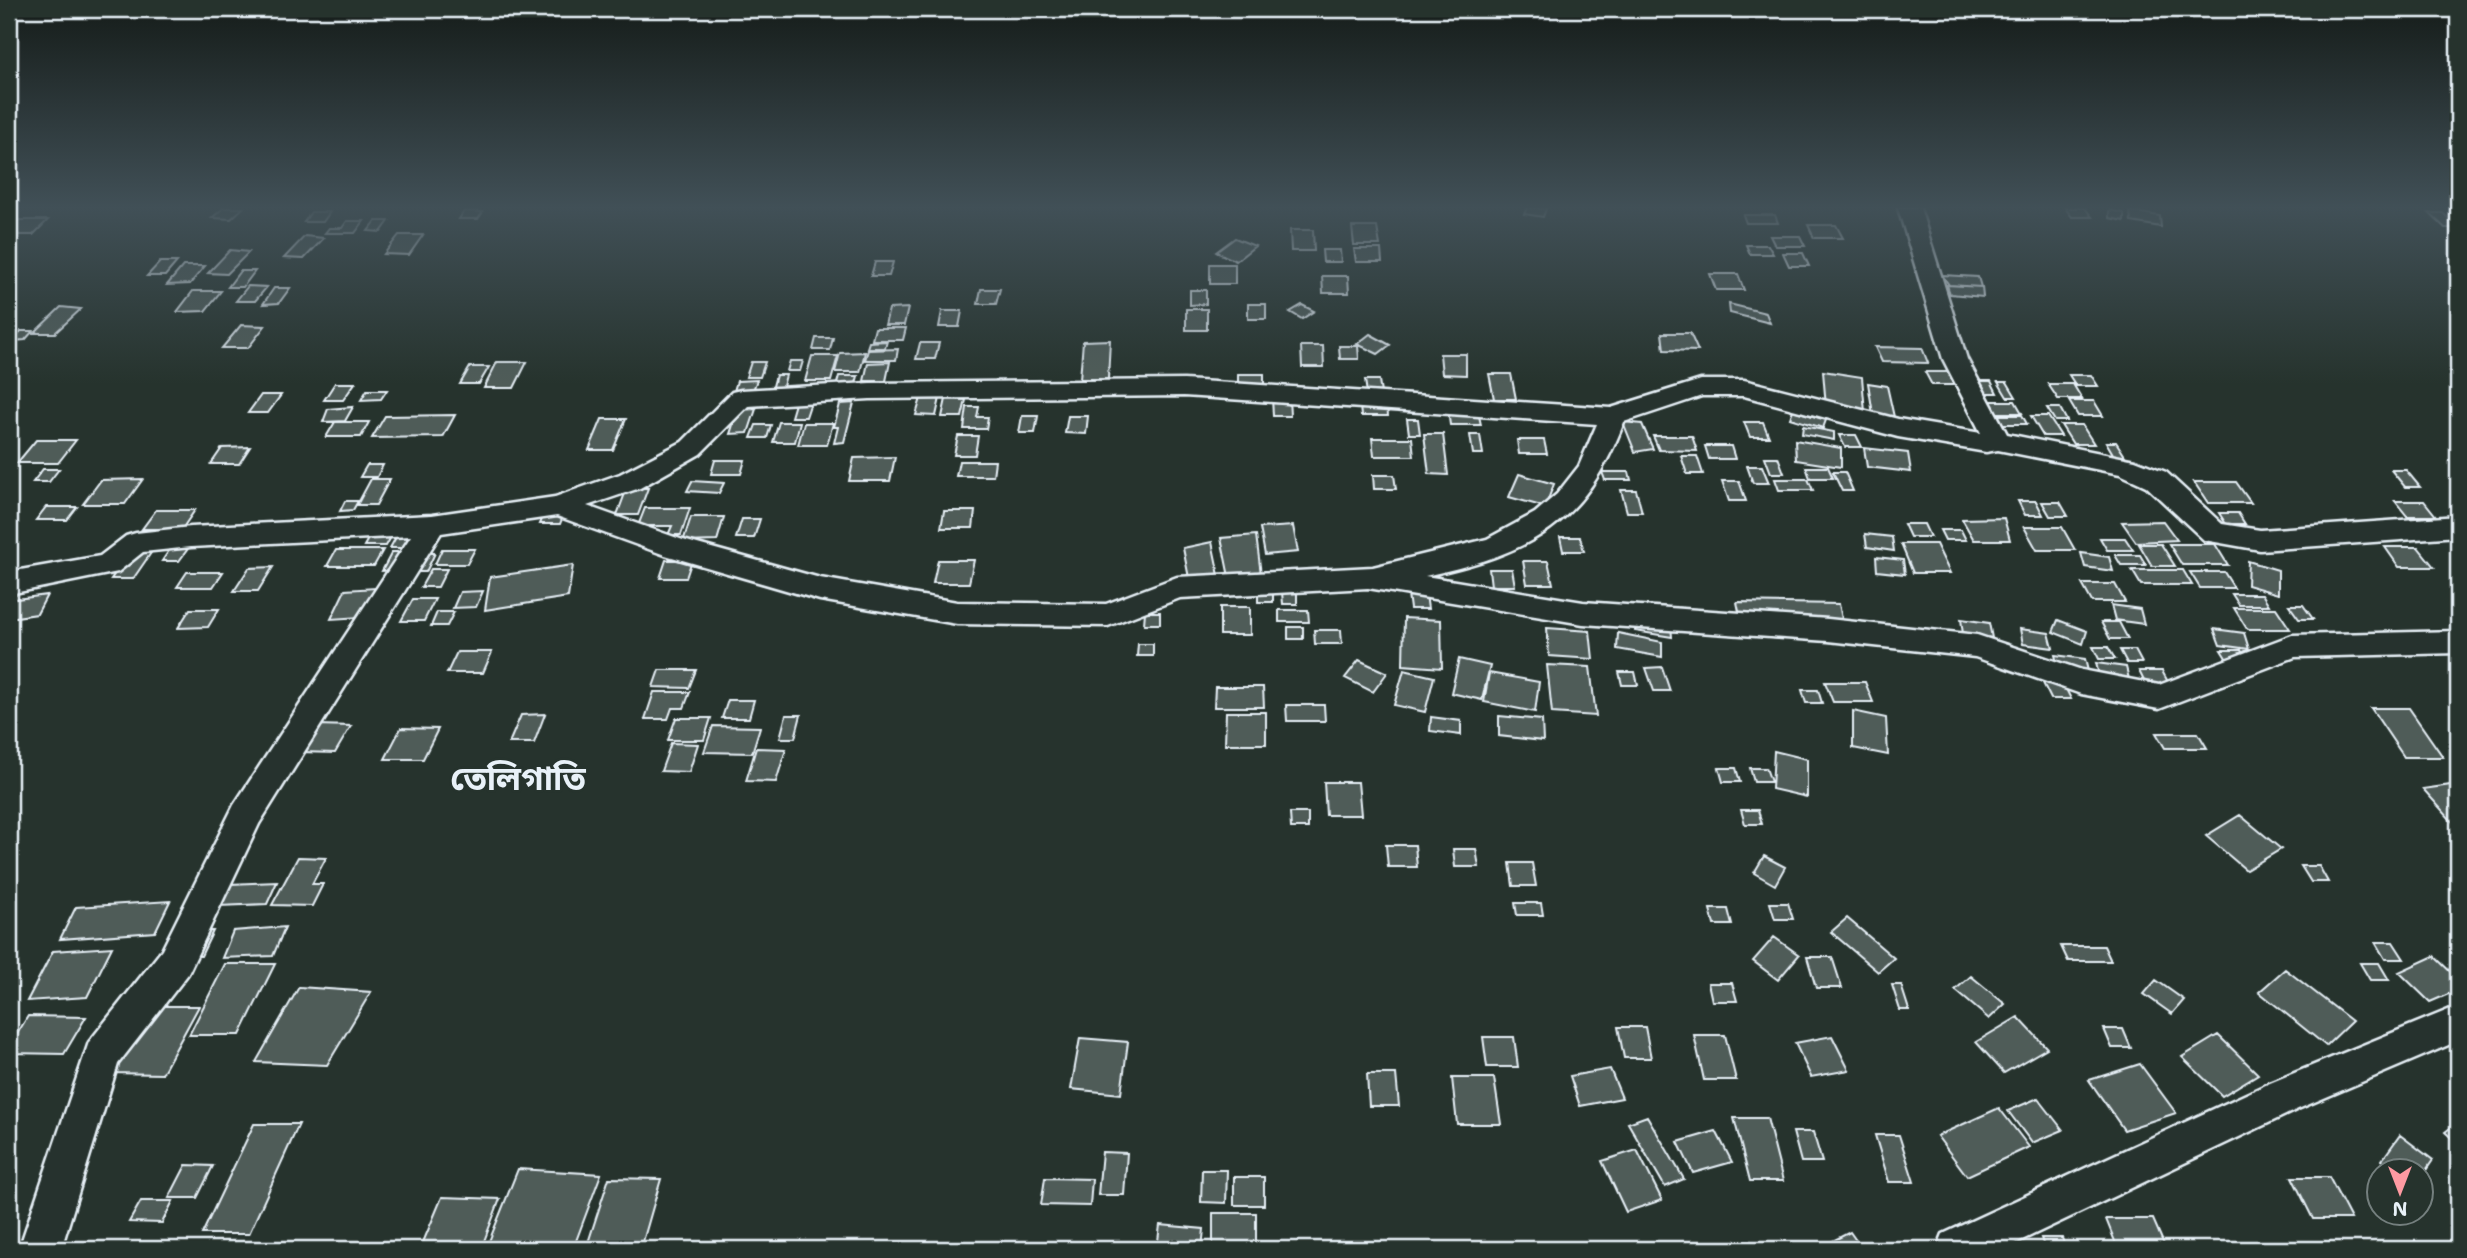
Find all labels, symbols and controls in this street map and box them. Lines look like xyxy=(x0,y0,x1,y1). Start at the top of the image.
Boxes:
district label: তেলিগাতি xyxy=(450,756,586,801)
north arrow xyxy=(2366,1156,2436,1226)
text: N xyxy=(2392,1196,2408,1221)

